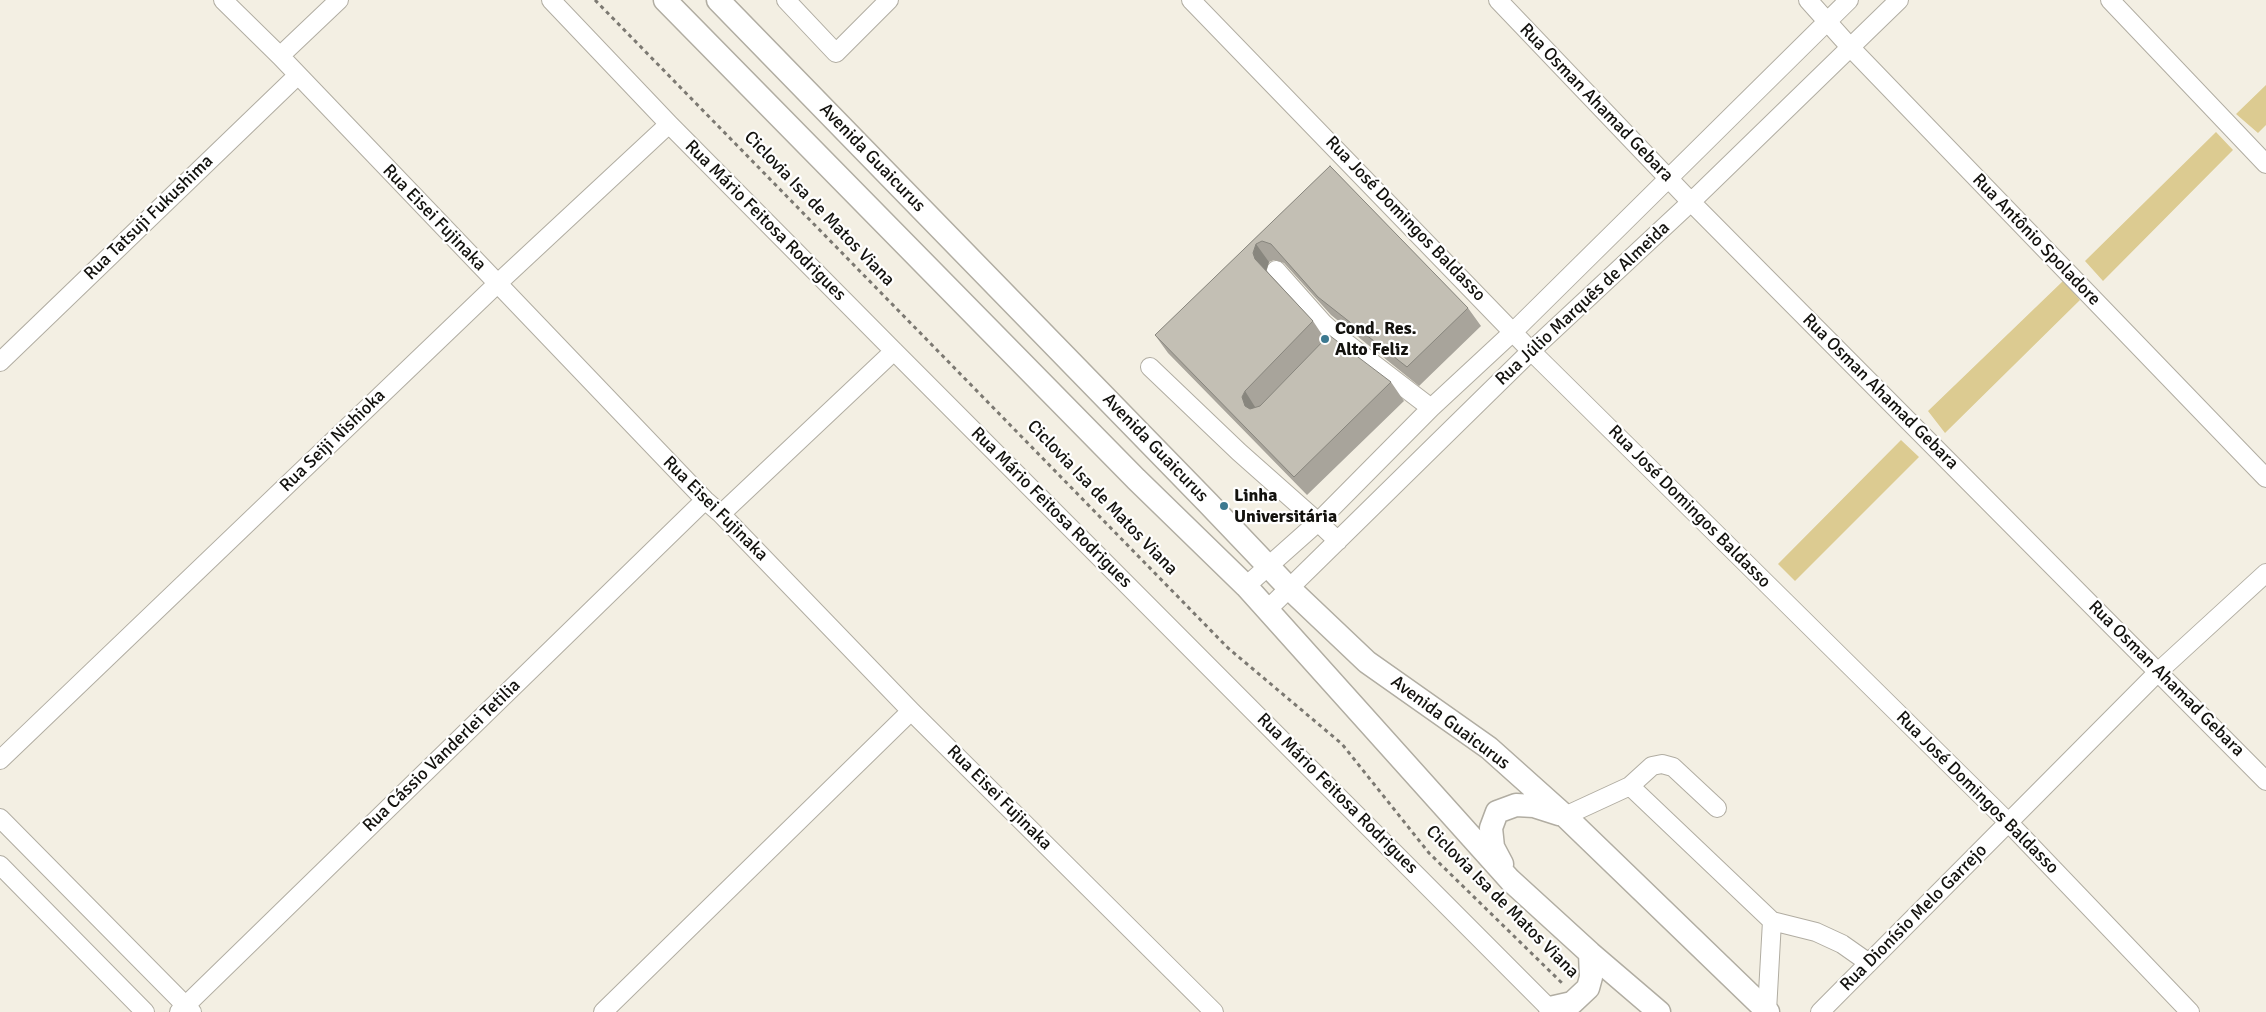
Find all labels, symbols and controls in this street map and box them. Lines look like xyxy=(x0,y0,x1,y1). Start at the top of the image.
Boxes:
street label: Rua Osman Ahamad Gebara xyxy=(1515,19,1677,187)
street label: Avenida Guaicurus xyxy=(815,99,929,217)
street label: Ciclovia Isa de Matos Viana xyxy=(739,127,899,291)
street label: Rua José Domingos Baldasso xyxy=(1320,132,1490,306)
street label: Rua Mário Feitosa Rodrigues xyxy=(680,136,850,306)
street label: Rua Tatsuji Fukushima xyxy=(80,151,218,285)
street label: Rua Eisei Fujinaka xyxy=(378,160,490,276)
street label: Rua Antônio Spoladore xyxy=(1967,170,2105,310)
street label: Rua Júlio Marquês de Almeida xyxy=(1491,218,1675,390)
street label: Rua Osman Ahamad Gebara xyxy=(1797,309,1963,475)
place label: Cond. Res. Alto Feliz xyxy=(1335,318,1417,360)
marker: Cond. Res. Alto Feliz xyxy=(1319,333,1331,345)
street label: Rua Seiji Nishioka xyxy=(276,385,390,497)
street label: Avenida Guaicurus xyxy=(1098,389,1212,507)
street label: Ciclovia Isa de Matos Viana xyxy=(1022,416,1182,580)
street label: Rua José Domingos Baldasso xyxy=(1603,421,1775,593)
street label: Rua Mário Feitosa Rodrigues xyxy=(966,423,1136,593)
street label: Rua Eisei Fujinaka xyxy=(658,452,772,566)
place label: Linha Universitária xyxy=(1234,485,1337,528)
marker: Linha Universitária xyxy=(1218,500,1230,512)
street label: Rua Osman Ahamad Gebara xyxy=(2083,596,2249,762)
street label: Avenida Guaicurus xyxy=(1386,671,1514,775)
street label: Rua Cássio Vanderlei Tetilia xyxy=(359,675,525,837)
street label: Rua José Domingos Baldasso xyxy=(1891,707,2063,879)
street label: Rua Mário Feitosa Rodrigues xyxy=(1252,709,1422,879)
street label: Rua Eisei Fujinaka xyxy=(942,741,1056,855)
street label: Ciclovia Isa de Matos Viana xyxy=(1421,821,1583,983)
street label: Rua Dionísio Melo Garrejo xyxy=(1836,840,1992,996)

